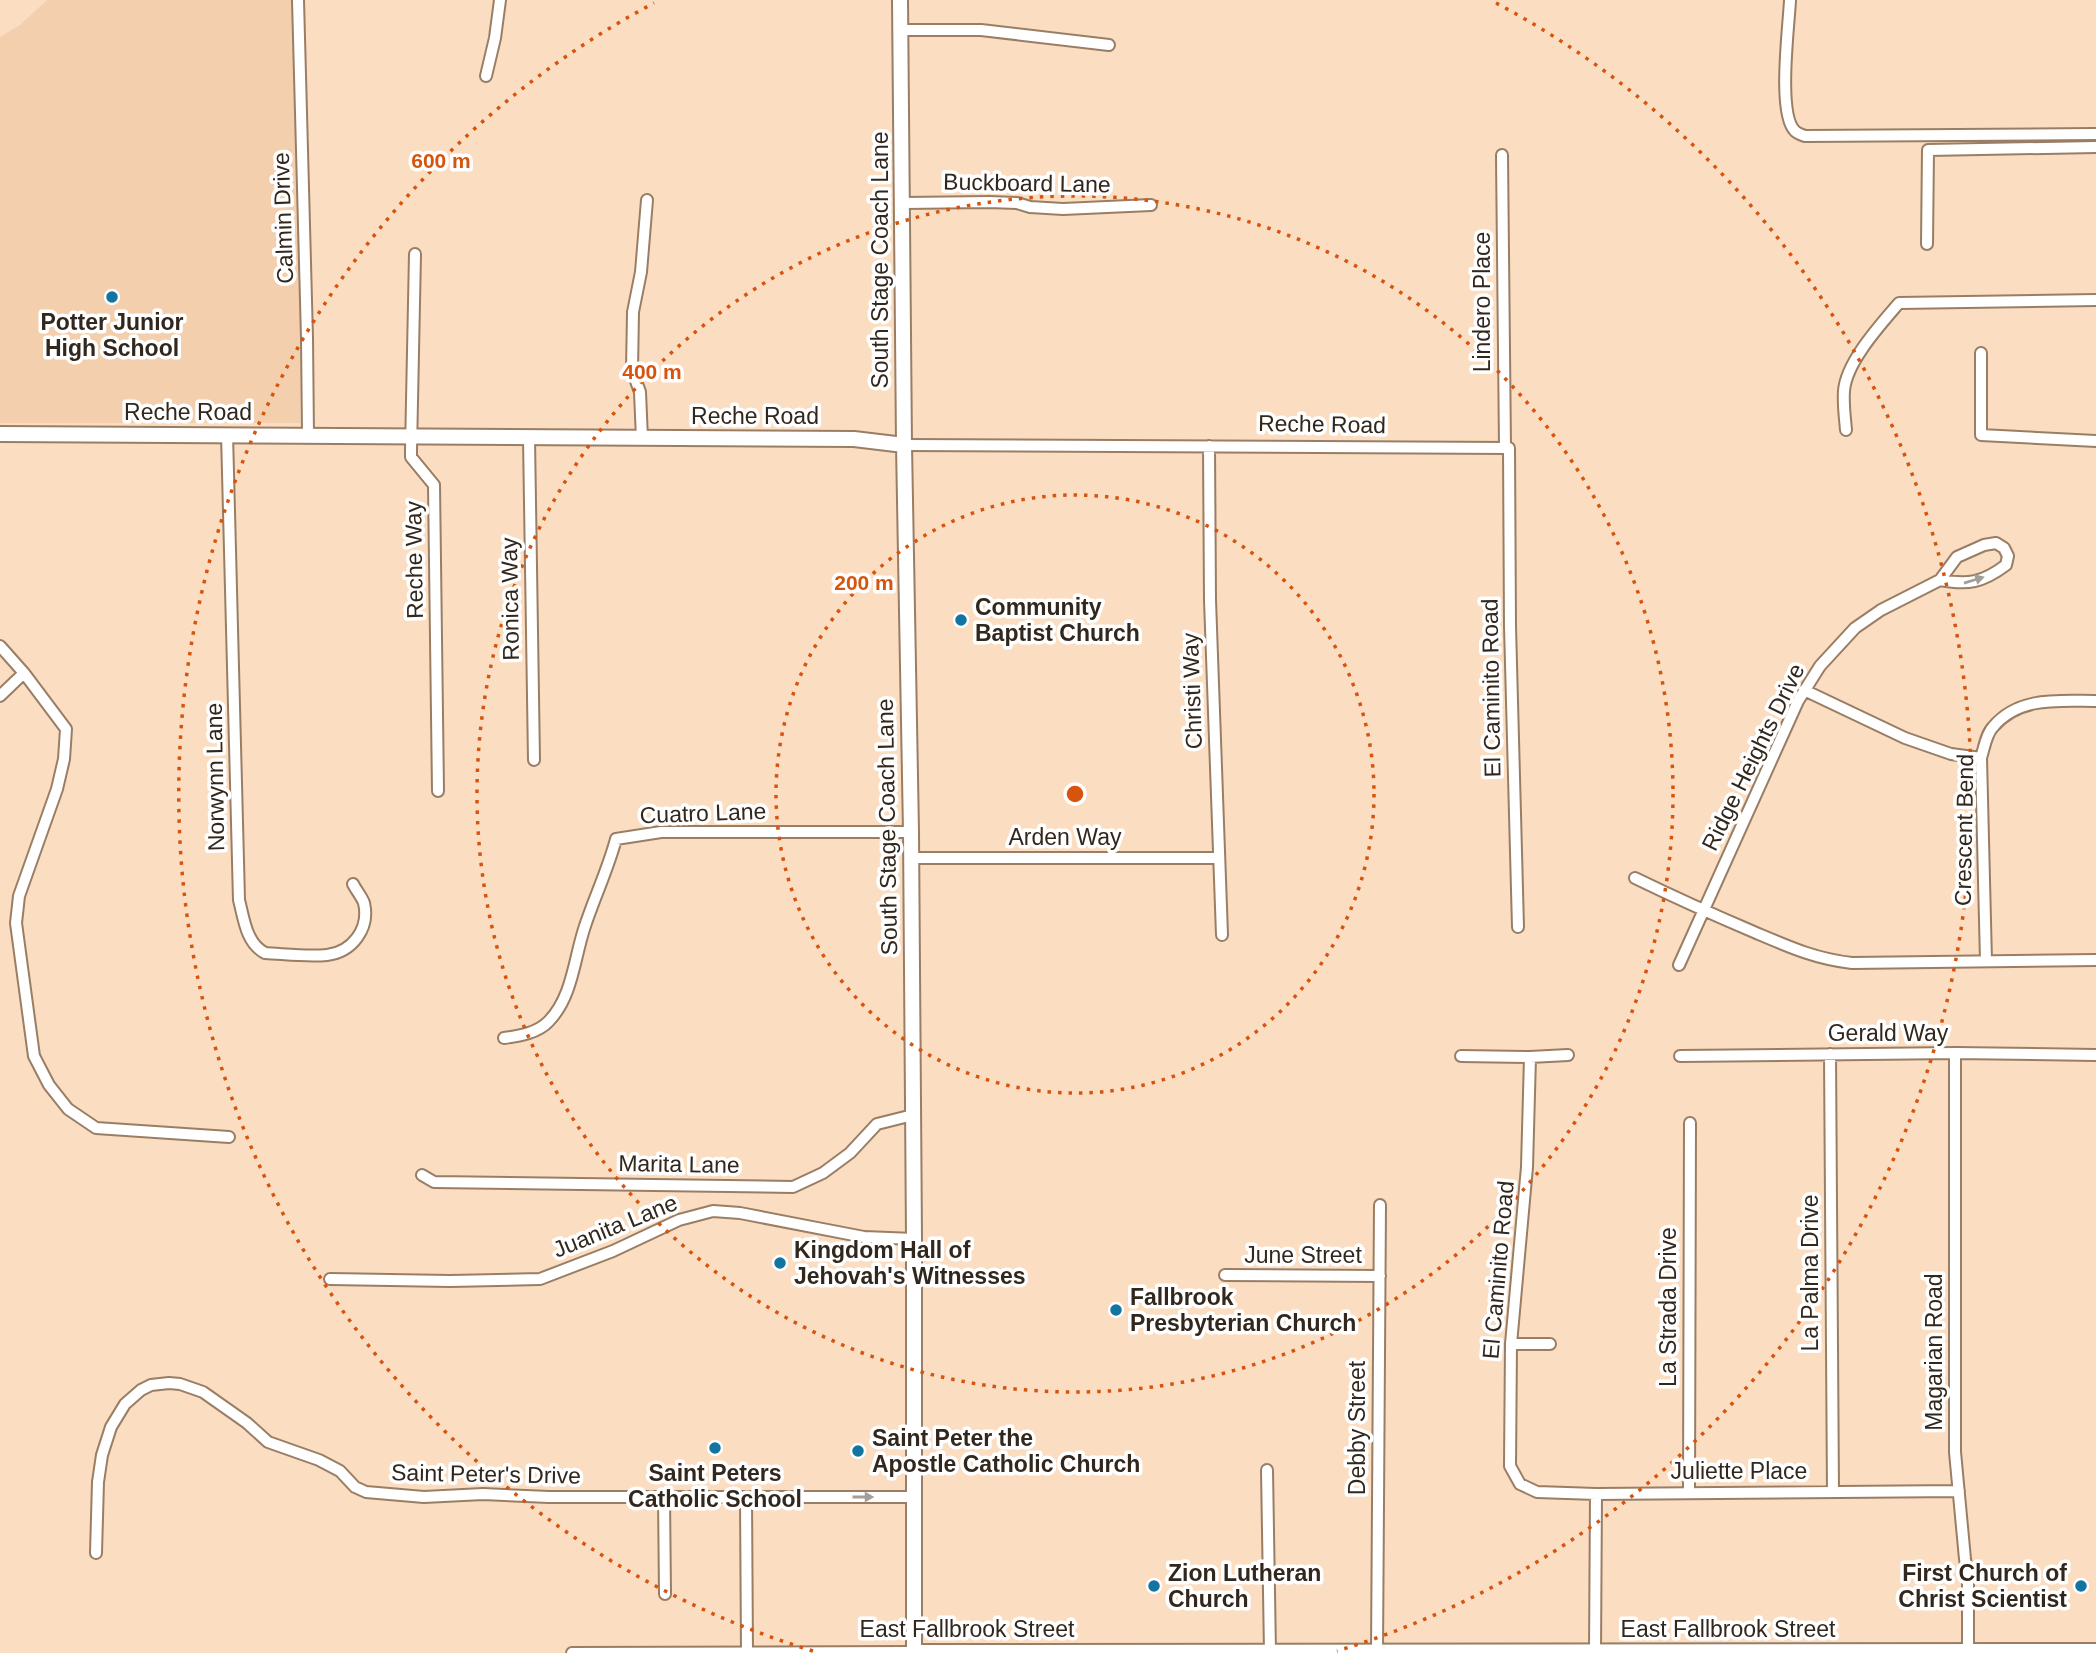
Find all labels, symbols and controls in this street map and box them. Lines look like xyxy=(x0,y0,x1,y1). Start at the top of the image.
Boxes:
street label: South Stage Coach Lane xyxy=(867,131,893,389)
text: 600 m xyxy=(411,149,471,172)
street label: Calmin Drive xyxy=(268,152,298,284)
street label: Buckboard Lane xyxy=(943,169,1111,197)
street label: Lindero Place xyxy=(1469,232,1495,372)
marker: Potter Junior High School xyxy=(104,289,120,305)
place label: Potter Junior High School xyxy=(40,309,184,361)
text: 400 m xyxy=(622,360,682,383)
street label: Reche Road xyxy=(124,399,252,425)
street label: Reche Road xyxy=(691,403,819,429)
street label: Reche Road xyxy=(1258,410,1386,438)
street label: Reche Way xyxy=(400,500,428,619)
street label: Ronica Way xyxy=(496,537,524,661)
text: 200 m xyxy=(834,571,894,594)
one-way arrow xyxy=(1964,574,1985,584)
place label: Community Baptist Church xyxy=(975,594,1140,646)
street label: El Caminito Road xyxy=(1476,598,1506,778)
marker: Community Baptist Church xyxy=(953,612,969,628)
street label: Christi Way xyxy=(1177,632,1207,750)
street label: Ridge Heights Drive xyxy=(1696,659,1810,855)
street label: South Stage Coach Lane xyxy=(872,698,902,956)
street label: Norwynn Lane xyxy=(201,703,229,851)
street label: Crescent Bend xyxy=(1950,754,1978,906)
centre of rings xyxy=(1063,782,1087,806)
street label: Cuatro Lane xyxy=(639,798,767,828)
street label: Arden Way xyxy=(1009,824,1122,850)
street label: Gerald Way xyxy=(1828,1020,1949,1046)
street label: Marita Lane xyxy=(618,1150,740,1178)
street label: El Caminito Road xyxy=(1477,1180,1519,1360)
street label: Juanita Lane xyxy=(549,1189,681,1263)
street label: La Palma Drive xyxy=(1797,1194,1823,1352)
street label: La Strada Drive xyxy=(1655,1227,1681,1387)
place label: Kingdom Hall of Jehovah's Witnesses xyxy=(794,1237,1026,1289)
street label: June Street xyxy=(1244,1242,1362,1268)
marker: Kingdom Hall of Jehovah's Witnesses xyxy=(772,1255,788,1271)
street label: Magarian Road xyxy=(1921,1273,1947,1431)
place label: Fallbrook Presbyterian Church xyxy=(1130,1284,1356,1336)
marker: Fallbrook Presbyterian Church xyxy=(1108,1302,1124,1318)
street label: Debby Street xyxy=(1344,1360,1370,1495)
place label: Saint Peter the Apostle Catholic Church xyxy=(872,1425,1140,1477)
marker: Saint Peters Catholic School xyxy=(707,1440,723,1456)
marker: Saint Peter the Apostle Catholic Church xyxy=(850,1443,866,1459)
street label: Juliette Place xyxy=(1671,1458,1807,1484)
street label: Saint Peter's Drive xyxy=(391,1459,581,1489)
place label: Saint Peters Catholic School xyxy=(628,1460,802,1512)
one-way arrow xyxy=(852,1491,874,1503)
place label: Zion Lutheran Church xyxy=(1168,1560,1321,1612)
place label: First Church of Christ Scientist xyxy=(1898,1560,2067,1612)
marker: Zion Lutheran Church xyxy=(1146,1578,1162,1594)
marker: First Church of Christ Scientist xyxy=(2073,1578,2089,1594)
street label: East Fallbrook Street xyxy=(860,1616,1075,1642)
street label: East Fallbrook Street xyxy=(1621,1616,1836,1642)

